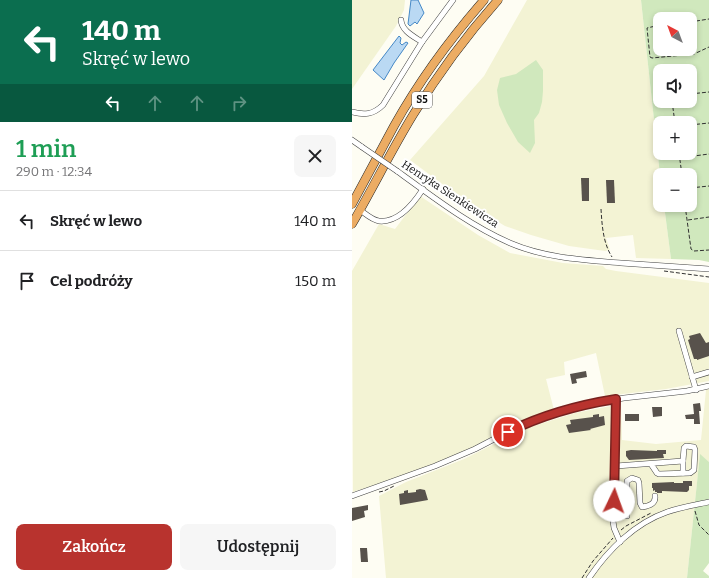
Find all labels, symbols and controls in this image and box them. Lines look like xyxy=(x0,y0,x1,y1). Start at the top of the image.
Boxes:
north arrow xyxy=(653,12,697,56)
map controls xyxy=(653,12,697,212)
text: 140 m xyxy=(82,14,161,47)
icon: left xyxy=(16,16,68,68)
text: Skręć w lewo xyxy=(82,48,190,70)
button: sound xyxy=(653,64,697,108)
icon: left xyxy=(102,92,124,114)
icon: ahead xyxy=(144,92,166,114)
icon: ahead xyxy=(186,92,208,114)
icon: right xyxy=(228,92,250,114)
road number: S5 xyxy=(412,92,432,108)
button: + xyxy=(653,116,697,160)
text: 1 min xyxy=(16,135,76,163)
button: close xyxy=(294,135,336,177)
street label: Henryka Sienkiewicza xyxy=(399,158,501,230)
text: 290 m · 12:34 xyxy=(16,164,92,179)
button: − xyxy=(653,168,697,212)
icon: left xyxy=(16,210,38,232)
text: Skręć w lewo xyxy=(50,212,142,230)
text: 140 m xyxy=(294,212,336,230)
icon: arrive xyxy=(16,270,38,292)
text: Cel podróży xyxy=(50,272,133,290)
text: 150 m xyxy=(295,272,336,290)
pin xyxy=(491,415,525,449)
icon: arrive xyxy=(497,421,519,443)
position arrow xyxy=(593,480,635,522)
button: Zakończ xyxy=(16,524,172,570)
button: Udostępnij xyxy=(180,524,336,570)

